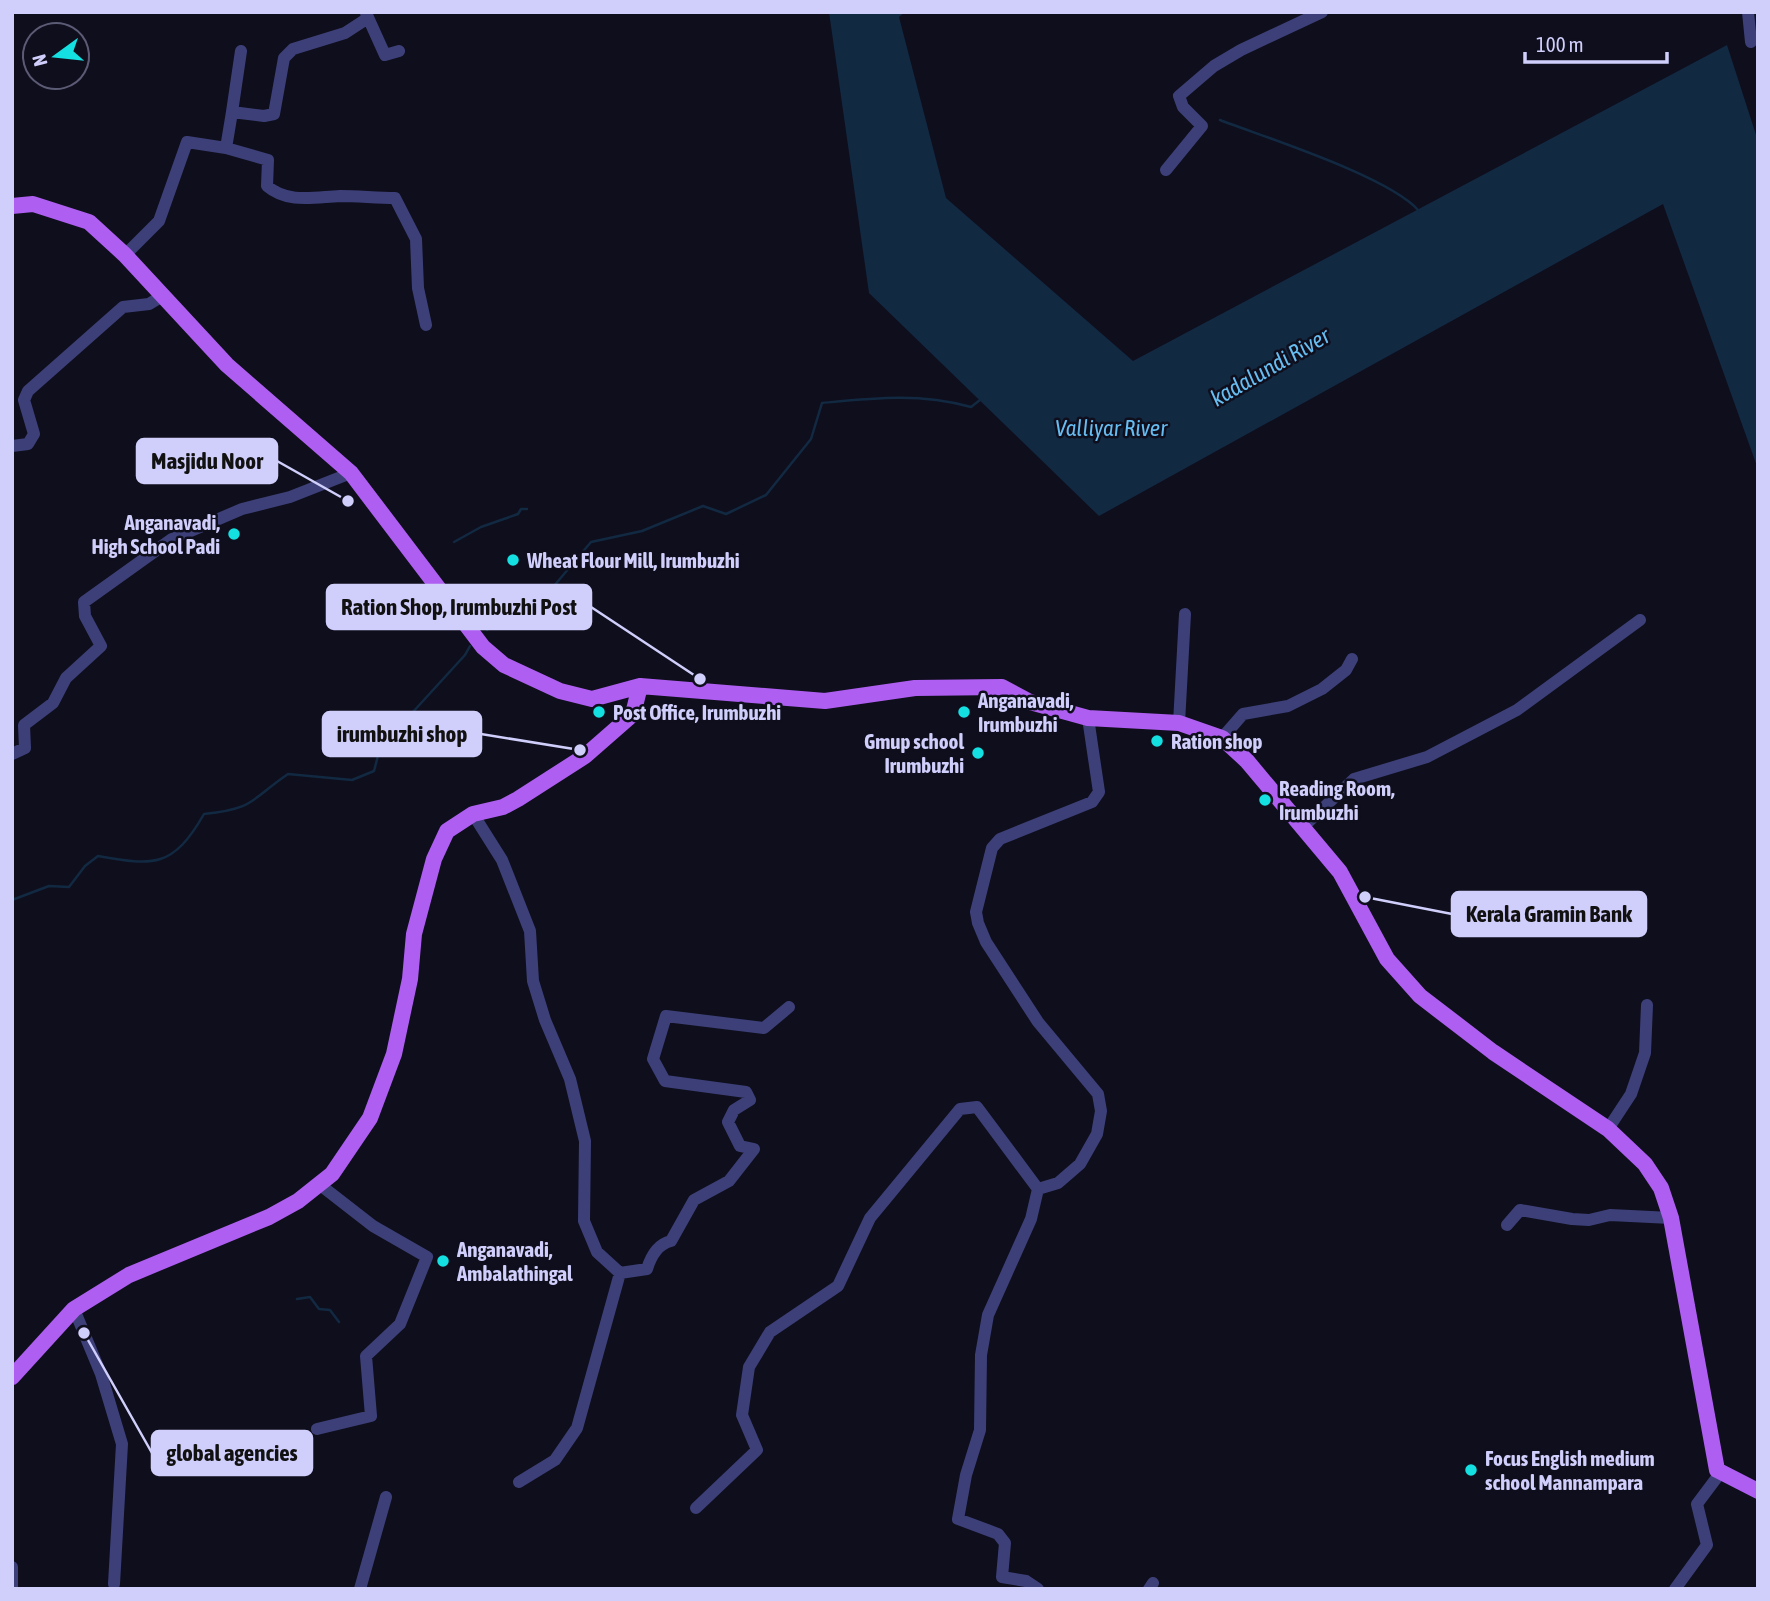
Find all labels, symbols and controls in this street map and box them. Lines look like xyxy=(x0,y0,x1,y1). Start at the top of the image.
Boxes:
north arrow xyxy=(21,21,91,91)
scale bar xyxy=(1525,21,1667,65)
text: 100 m xyxy=(1536,32,1584,56)
text: N xyxy=(28,52,52,69)
water label: kadalundi River xyxy=(1206,322,1335,411)
water label: Valliyar River xyxy=(1055,415,1168,441)
callout: Masjidu Noor xyxy=(137,439,277,483)
text: Masjidu Noor xyxy=(151,448,264,474)
place label: Anganavadi, High School Padi xyxy=(92,510,220,558)
marker: Anganavadi, High School Padi xyxy=(226,526,242,542)
place label: Wheat Flour Mill, Irumbuzhi xyxy=(526,548,740,572)
marker: Wheat Flour Mill, Irumbuzhi xyxy=(505,552,521,568)
callout: Ration Shop, Irumbuzhi Post xyxy=(327,585,591,629)
text: Ration Shop, Irumbuzhi Post xyxy=(341,594,577,620)
place label: Anganavadi, Irumbuzhi xyxy=(977,688,1074,736)
place label: Post Office, Irumbuzhi xyxy=(613,700,781,724)
marker: Post Office, Irumbuzhi xyxy=(591,704,607,720)
marker: Anganavadi, Irumbuzhi xyxy=(956,704,972,720)
callout: irumbuzhi shop xyxy=(323,712,481,756)
text: irumbuzhi shop xyxy=(337,721,467,747)
place label: Gmup school Irumbuzhi xyxy=(864,729,964,777)
place label: Ration shop xyxy=(1171,729,1263,753)
marker: Ration shop xyxy=(1149,733,1165,749)
marker: Gmup school Irumbuzhi xyxy=(970,745,986,761)
place label: Reading Room, Irumbuzhi xyxy=(1279,776,1395,824)
marker: Reading Room, Irumbuzhi xyxy=(1257,792,1273,808)
callout: Kerala Gramin Bank xyxy=(1452,892,1646,936)
text: Kerala Gramin Bank xyxy=(1466,901,1633,927)
place label: Anganavadi, Ambalathingal xyxy=(456,1237,573,1285)
marker: Anganavadi, Ambalathingal xyxy=(435,1253,451,1269)
callout: global agencies xyxy=(152,1431,312,1475)
text: global agencies xyxy=(166,1440,298,1466)
place label: Focus English medium school Mannampara xyxy=(1485,1446,1655,1494)
marker: Focus English medium school Mannampara xyxy=(1463,1462,1479,1478)

